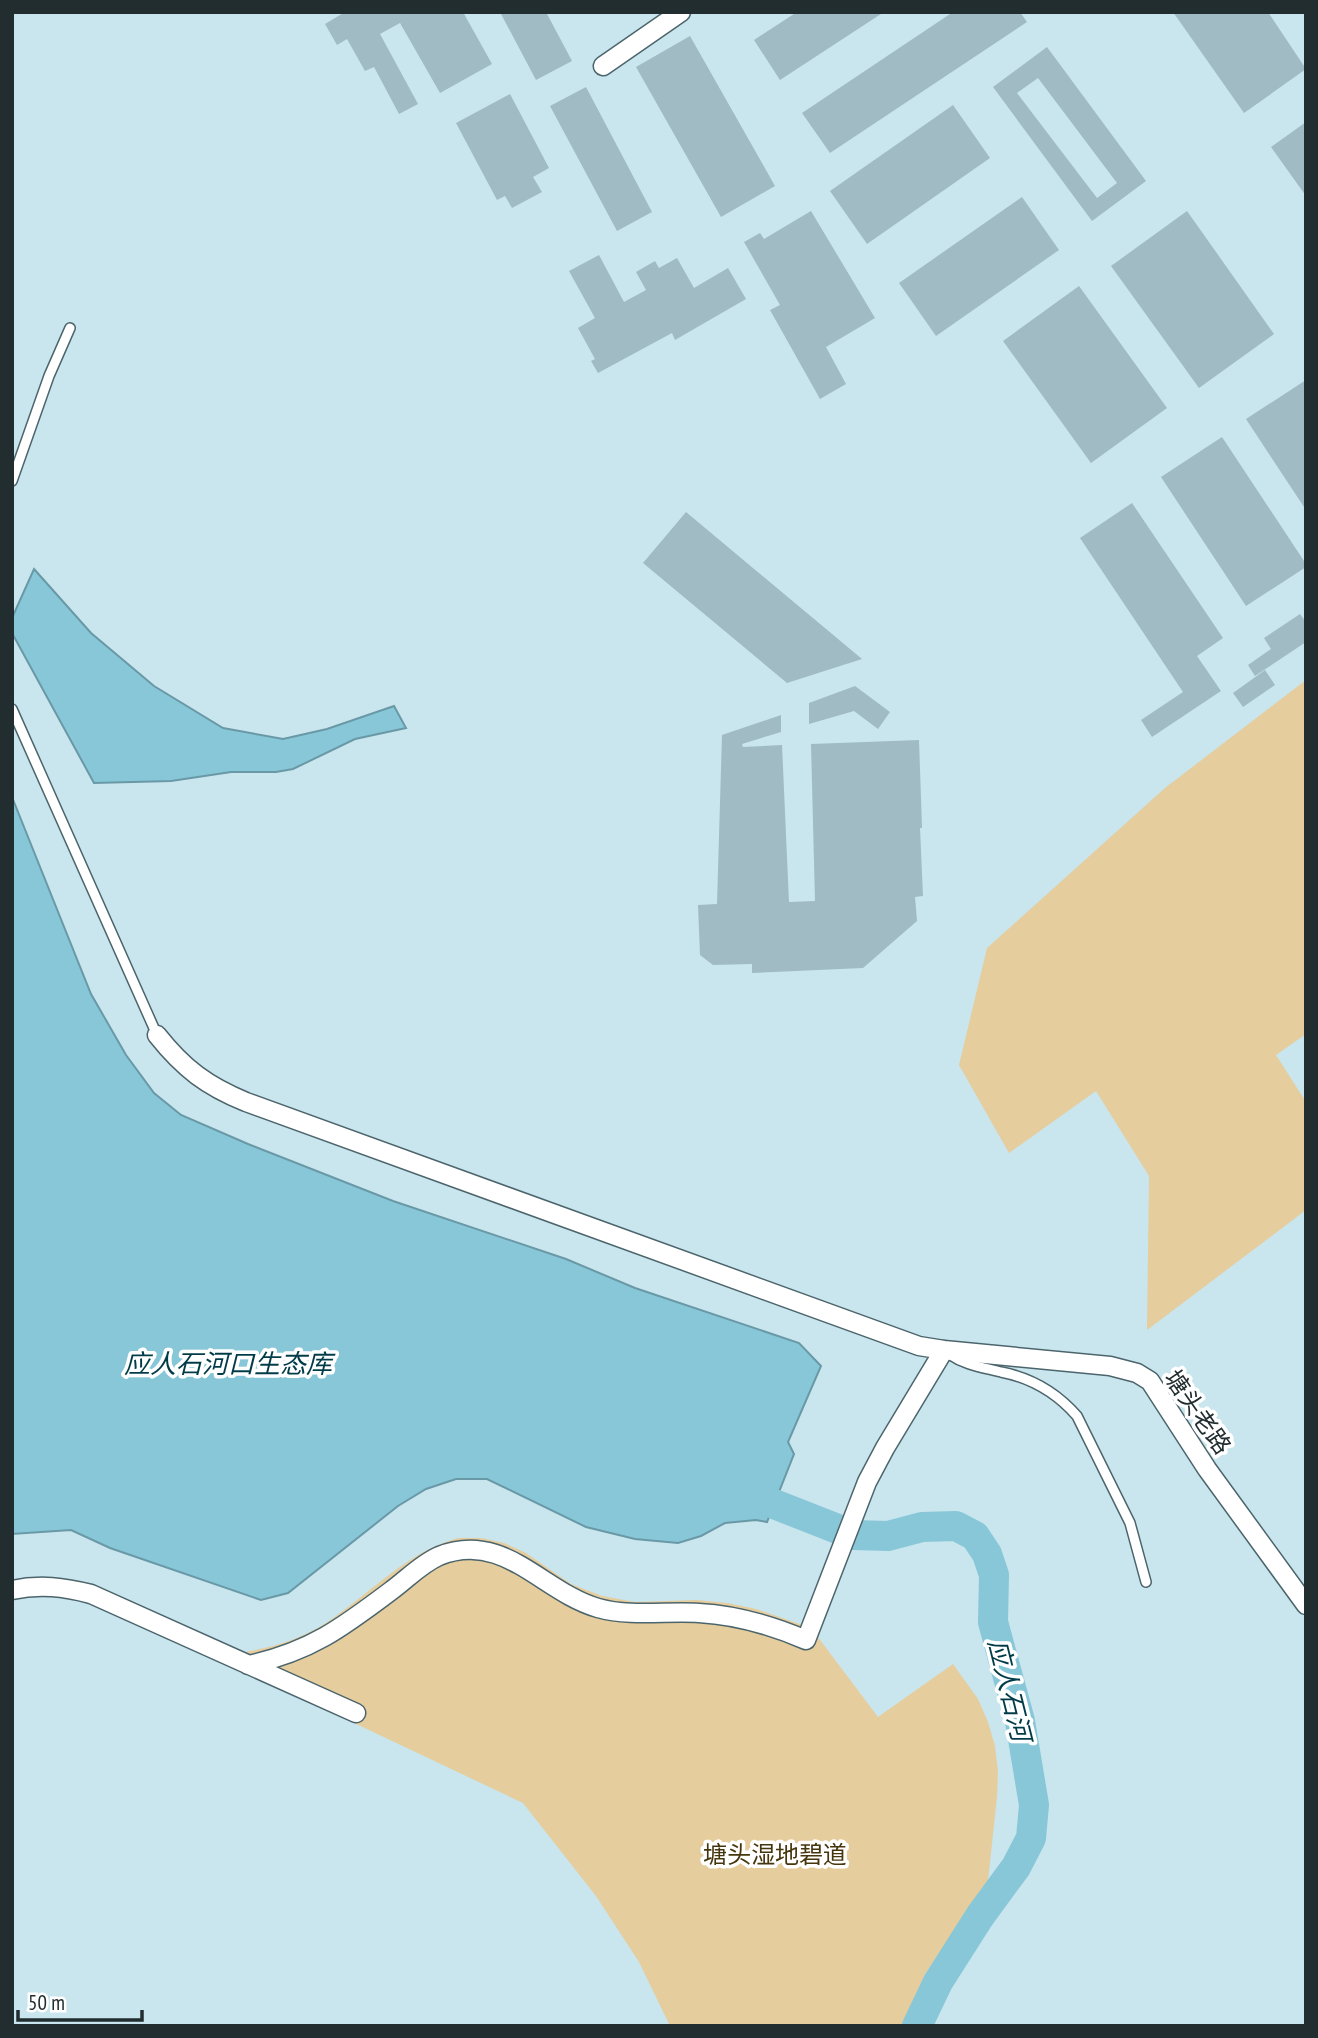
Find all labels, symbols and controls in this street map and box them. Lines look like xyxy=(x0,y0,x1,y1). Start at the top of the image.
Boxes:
water label: 应人石河口生态库 xyxy=(124,1347,336,1380)
street label: 塘头老路 xyxy=(1158,1364,1238,1460)
water label: 应人石河 xyxy=(981,1636,1040,1749)
park label: 塘头湿地碧道 xyxy=(703,1839,847,1870)
scale bar xyxy=(18,1979,142,2023)
text: 50 m xyxy=(28,1989,65,2016)

